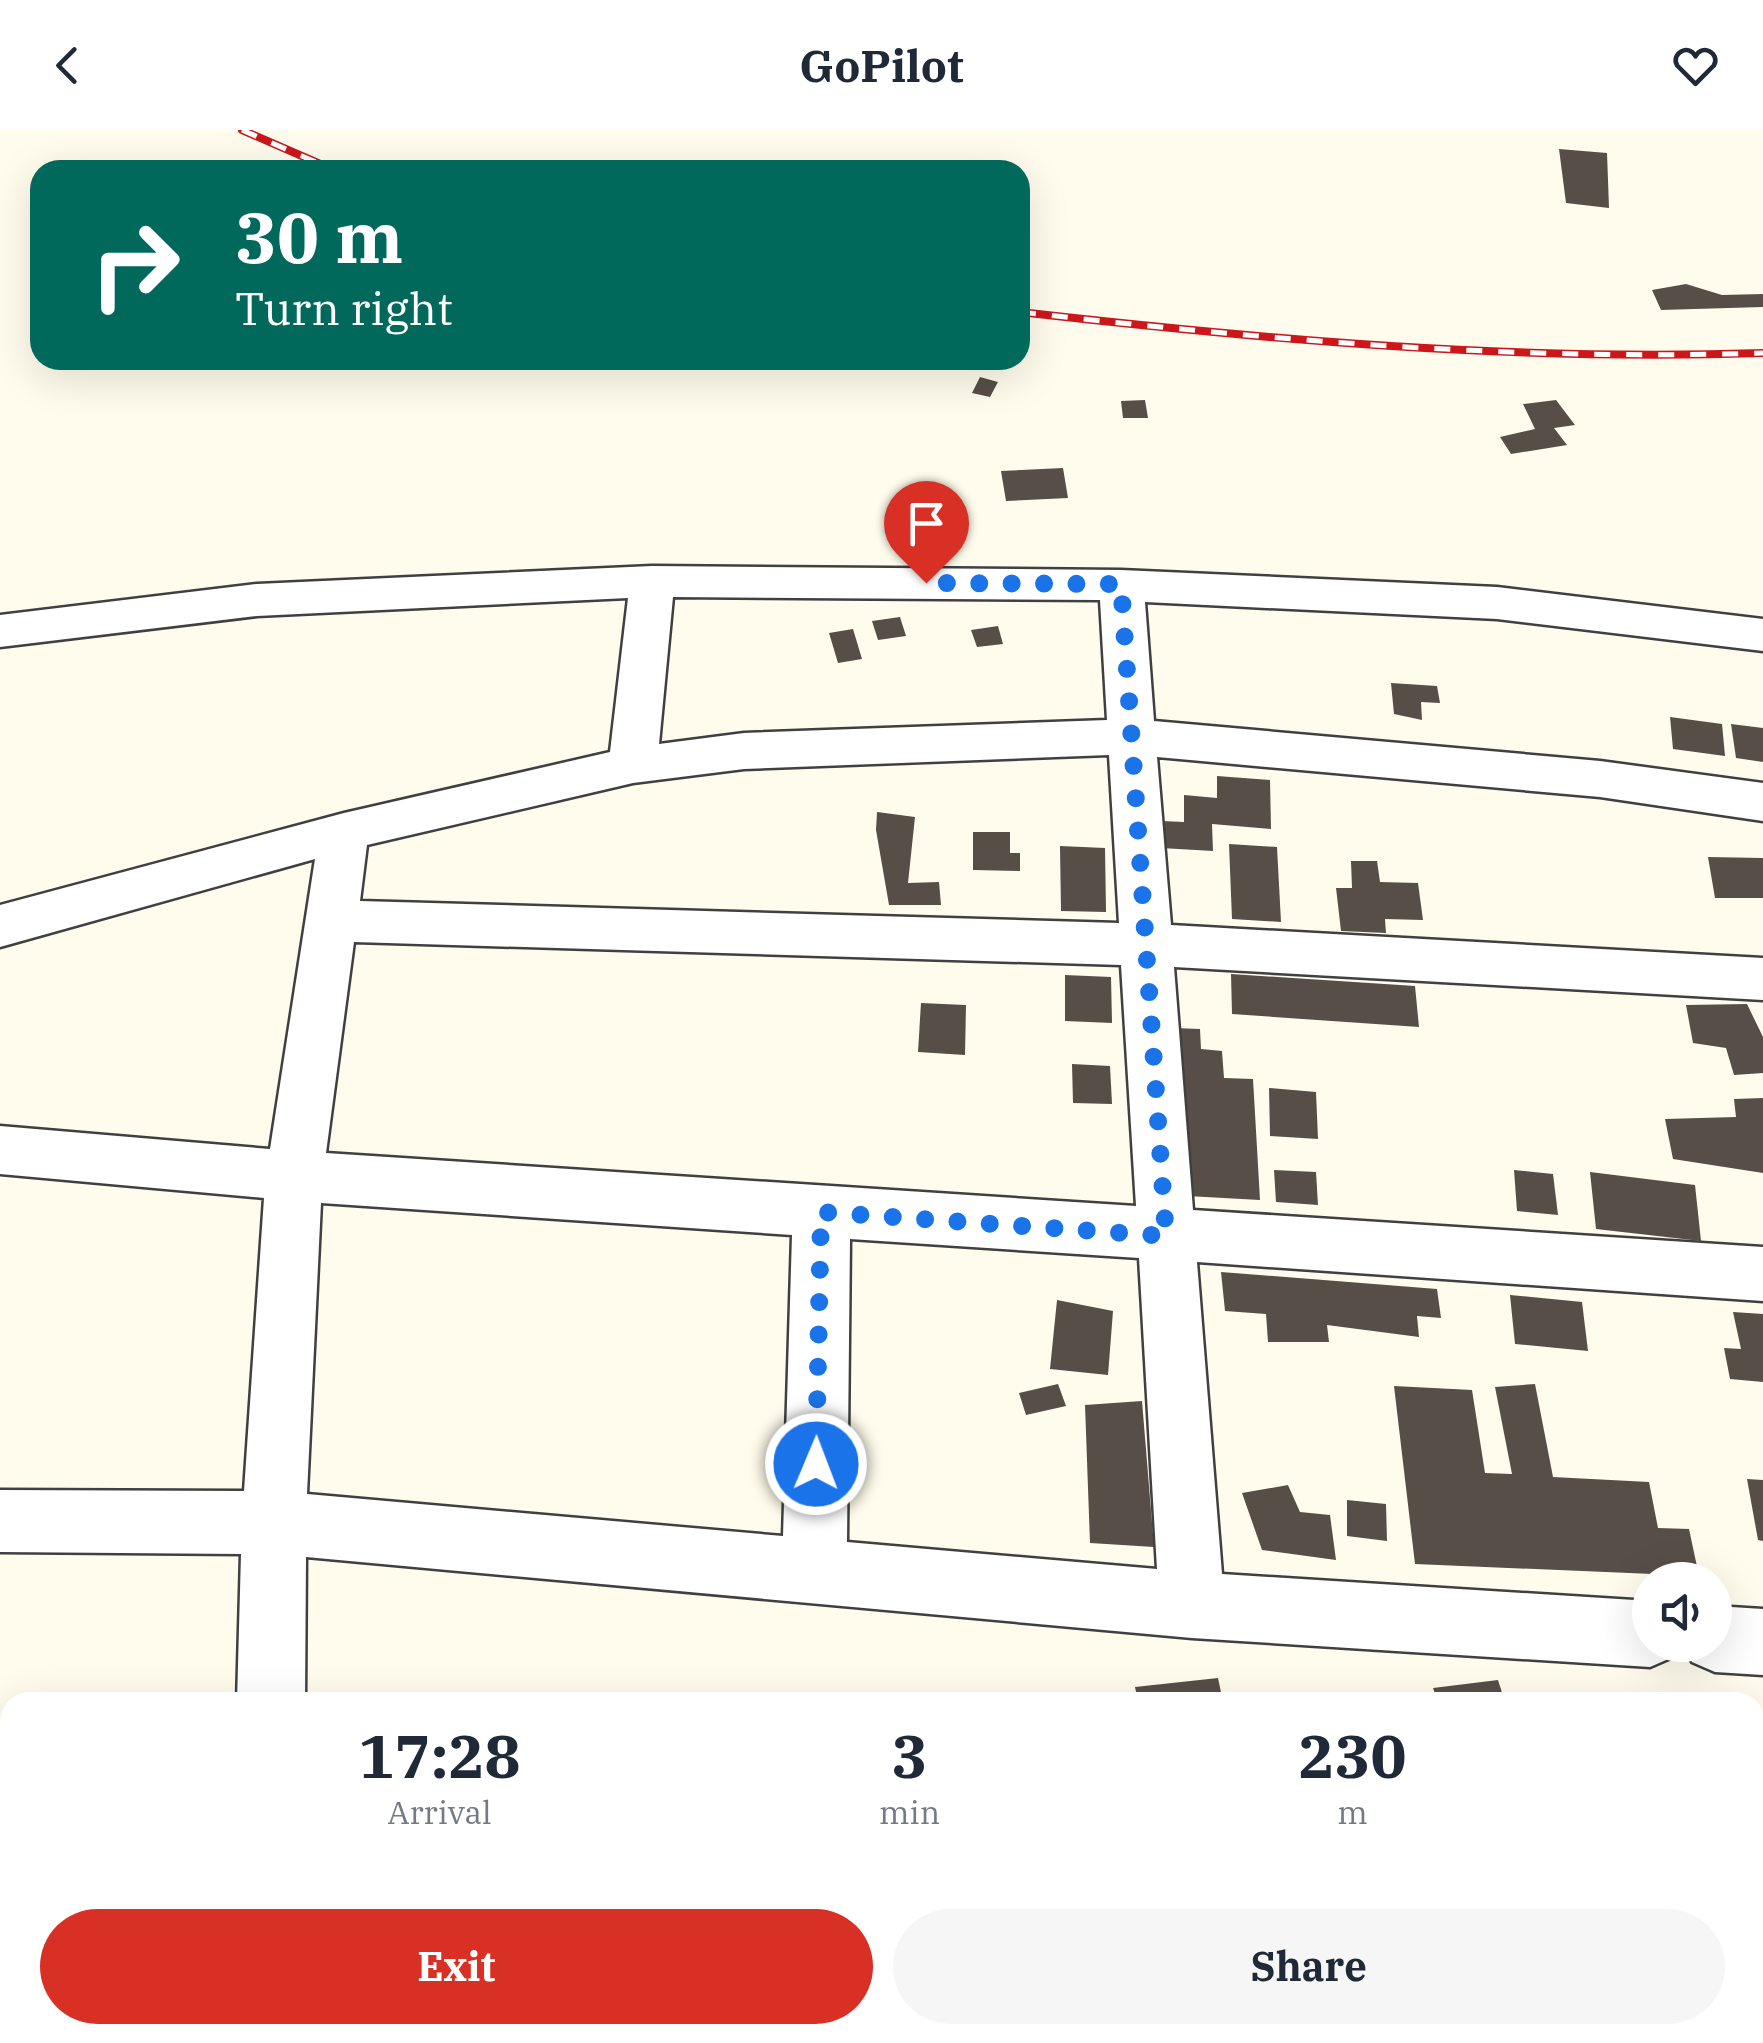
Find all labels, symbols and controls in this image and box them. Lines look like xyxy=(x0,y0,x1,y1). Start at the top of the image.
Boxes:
text: GoPilot xyxy=(799,36,964,94)
icon: back xyxy=(40,38,95,93)
icon: heart xyxy=(1668,38,1723,93)
text: 30 m xyxy=(235,191,403,282)
icon: right xyxy=(70,200,200,330)
text: Turn right xyxy=(235,279,453,337)
pin xyxy=(884,481,969,584)
icon: arrive xyxy=(899,496,954,551)
position arrow xyxy=(764,1412,868,1516)
map controls xyxy=(1632,1562,1732,1662)
button: sound xyxy=(1632,1562,1732,1662)
text: 17:28 xyxy=(358,1716,521,1795)
text: 3 xyxy=(892,1716,928,1795)
text: 230 xyxy=(1299,1716,1407,1795)
text: Arrival xyxy=(387,1791,492,1833)
text: min xyxy=(879,1791,940,1833)
text: m xyxy=(1337,1791,1368,1833)
button: Exit xyxy=(40,1909,873,2024)
button: Share xyxy=(893,1909,1725,2024)

